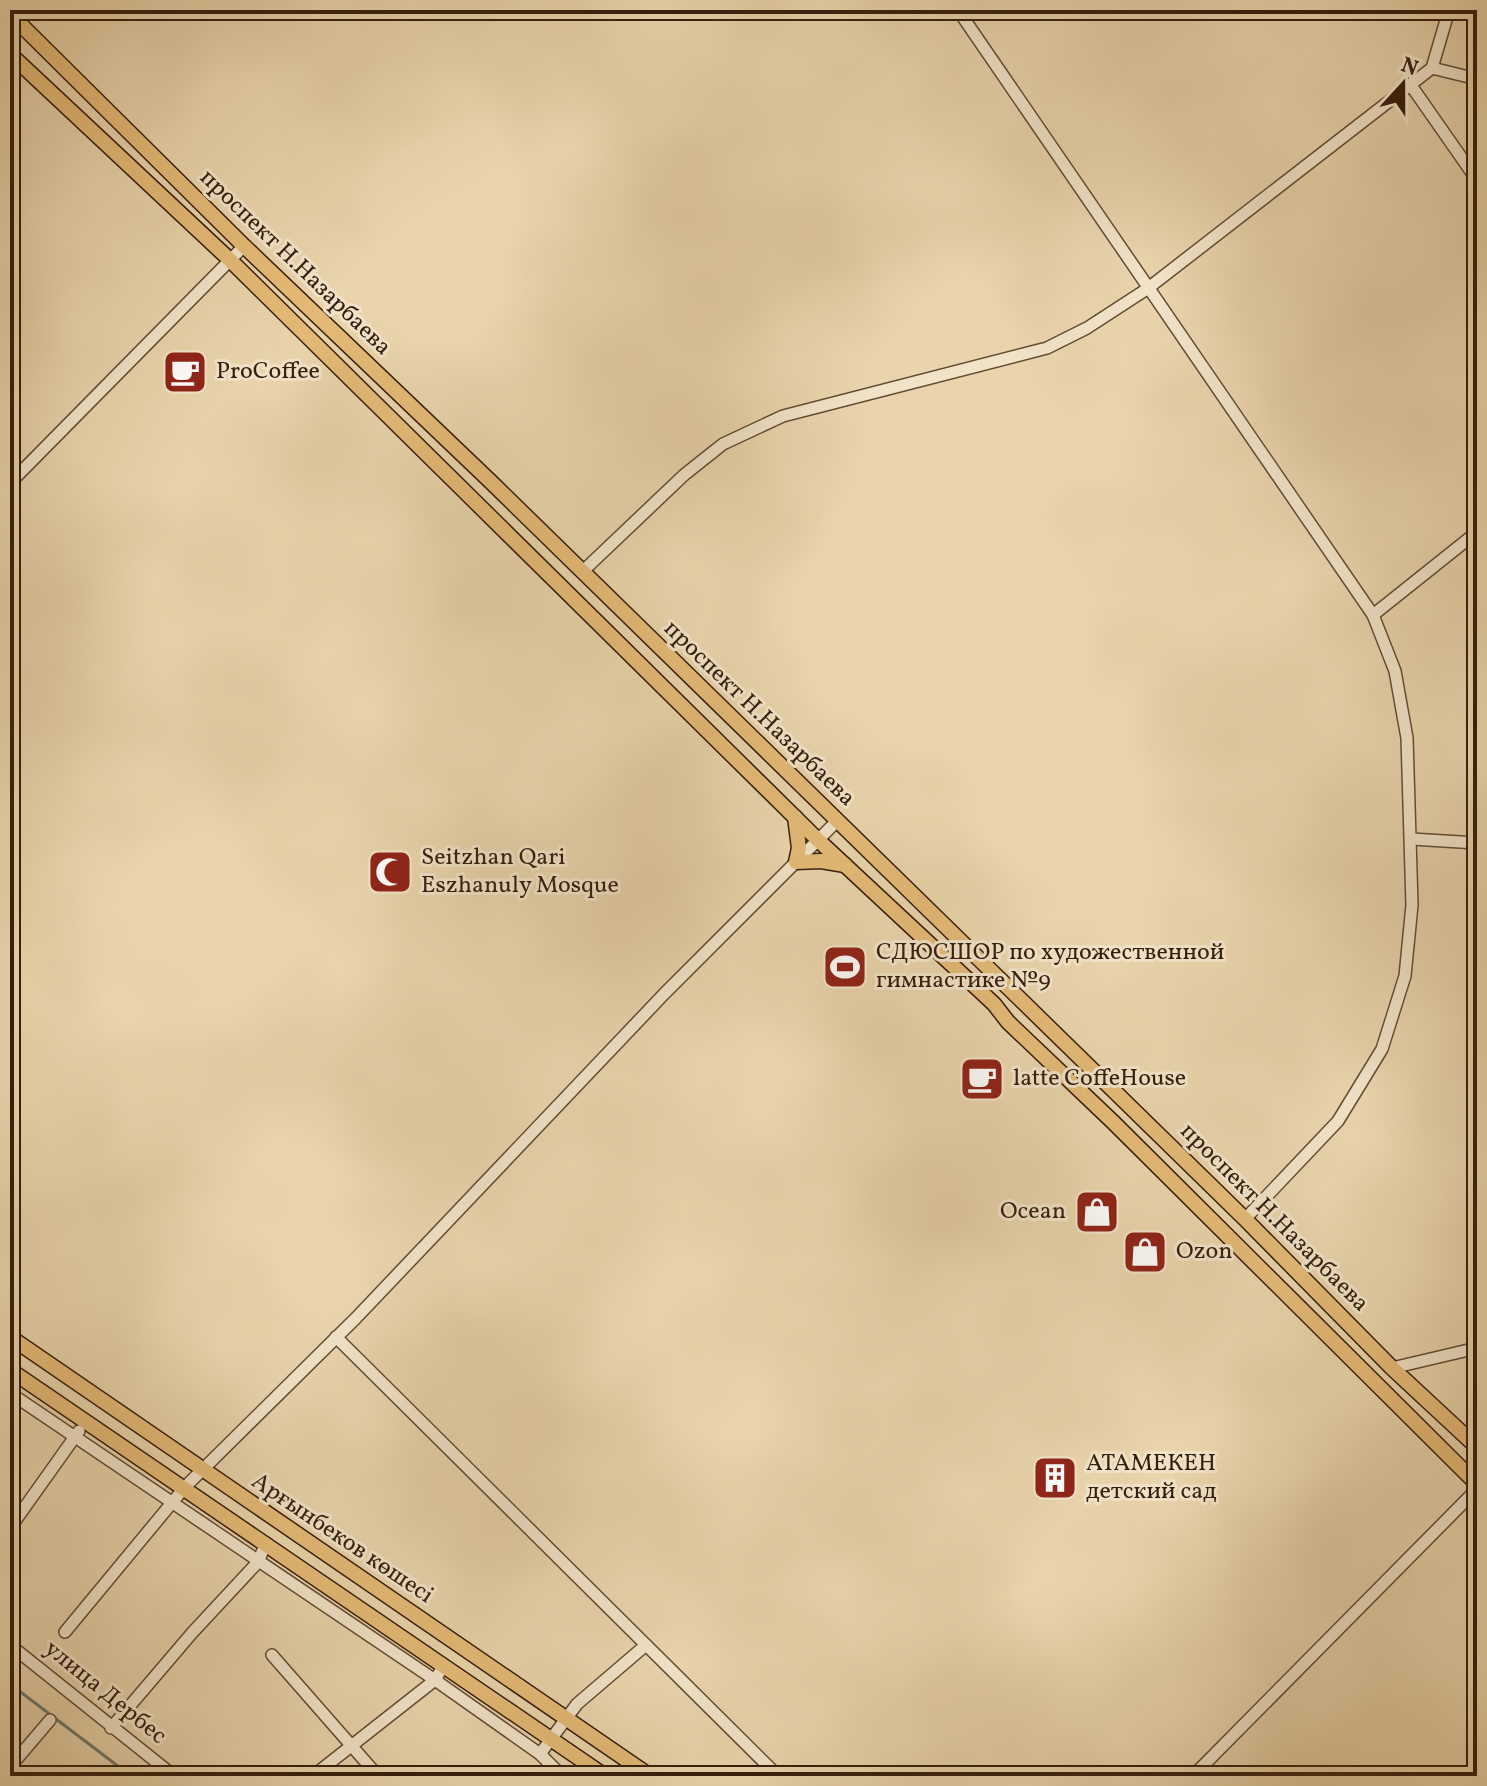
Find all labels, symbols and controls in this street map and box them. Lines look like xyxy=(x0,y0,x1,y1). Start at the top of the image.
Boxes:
north arrow xyxy=(1363,44,1443,124)
text: N xyxy=(1396,50,1422,85)
street label: проспект Н.Назарбаева xyxy=(191,162,399,364)
cafe icon: ProCoffee xyxy=(161,348,209,396)
place label: ProCoffee xyxy=(216,355,320,389)
street label: проспект Н.Назарбаева xyxy=(655,613,863,815)
place label: Seitzhan Qari Eszhanuly Mosque xyxy=(421,841,619,903)
mosque icon: Seitzhan Qari Eszhanuly Mosque xyxy=(366,848,414,896)
place label: СДЮСШОР по художественной гимнастике №9 xyxy=(876,936,1224,998)
sports icon: СДЮСШОР по художественной гимнастике №9 xyxy=(821,943,869,991)
cafe icon: latte CoffeHouse xyxy=(958,1055,1006,1103)
place label: latte CoffeHouse xyxy=(1013,1062,1186,1096)
street label: проспект Н.Назарбаева xyxy=(1172,1116,1376,1320)
shop icon: Ocean xyxy=(1073,1188,1121,1236)
place label: Ocean xyxy=(1000,1195,1066,1229)
shop icon: Ozon xyxy=(1121,1228,1169,1276)
place label: Ozon xyxy=(1176,1235,1233,1269)
place label: АТАМЕКЕН детский сад xyxy=(1086,1447,1217,1509)
building icon: АТАМЕКЕН детский сад xyxy=(1031,1454,1079,1502)
street label: Арғынбеков көшесі xyxy=(244,1465,440,1613)
street label: улица Дербес xyxy=(36,1633,174,1753)

